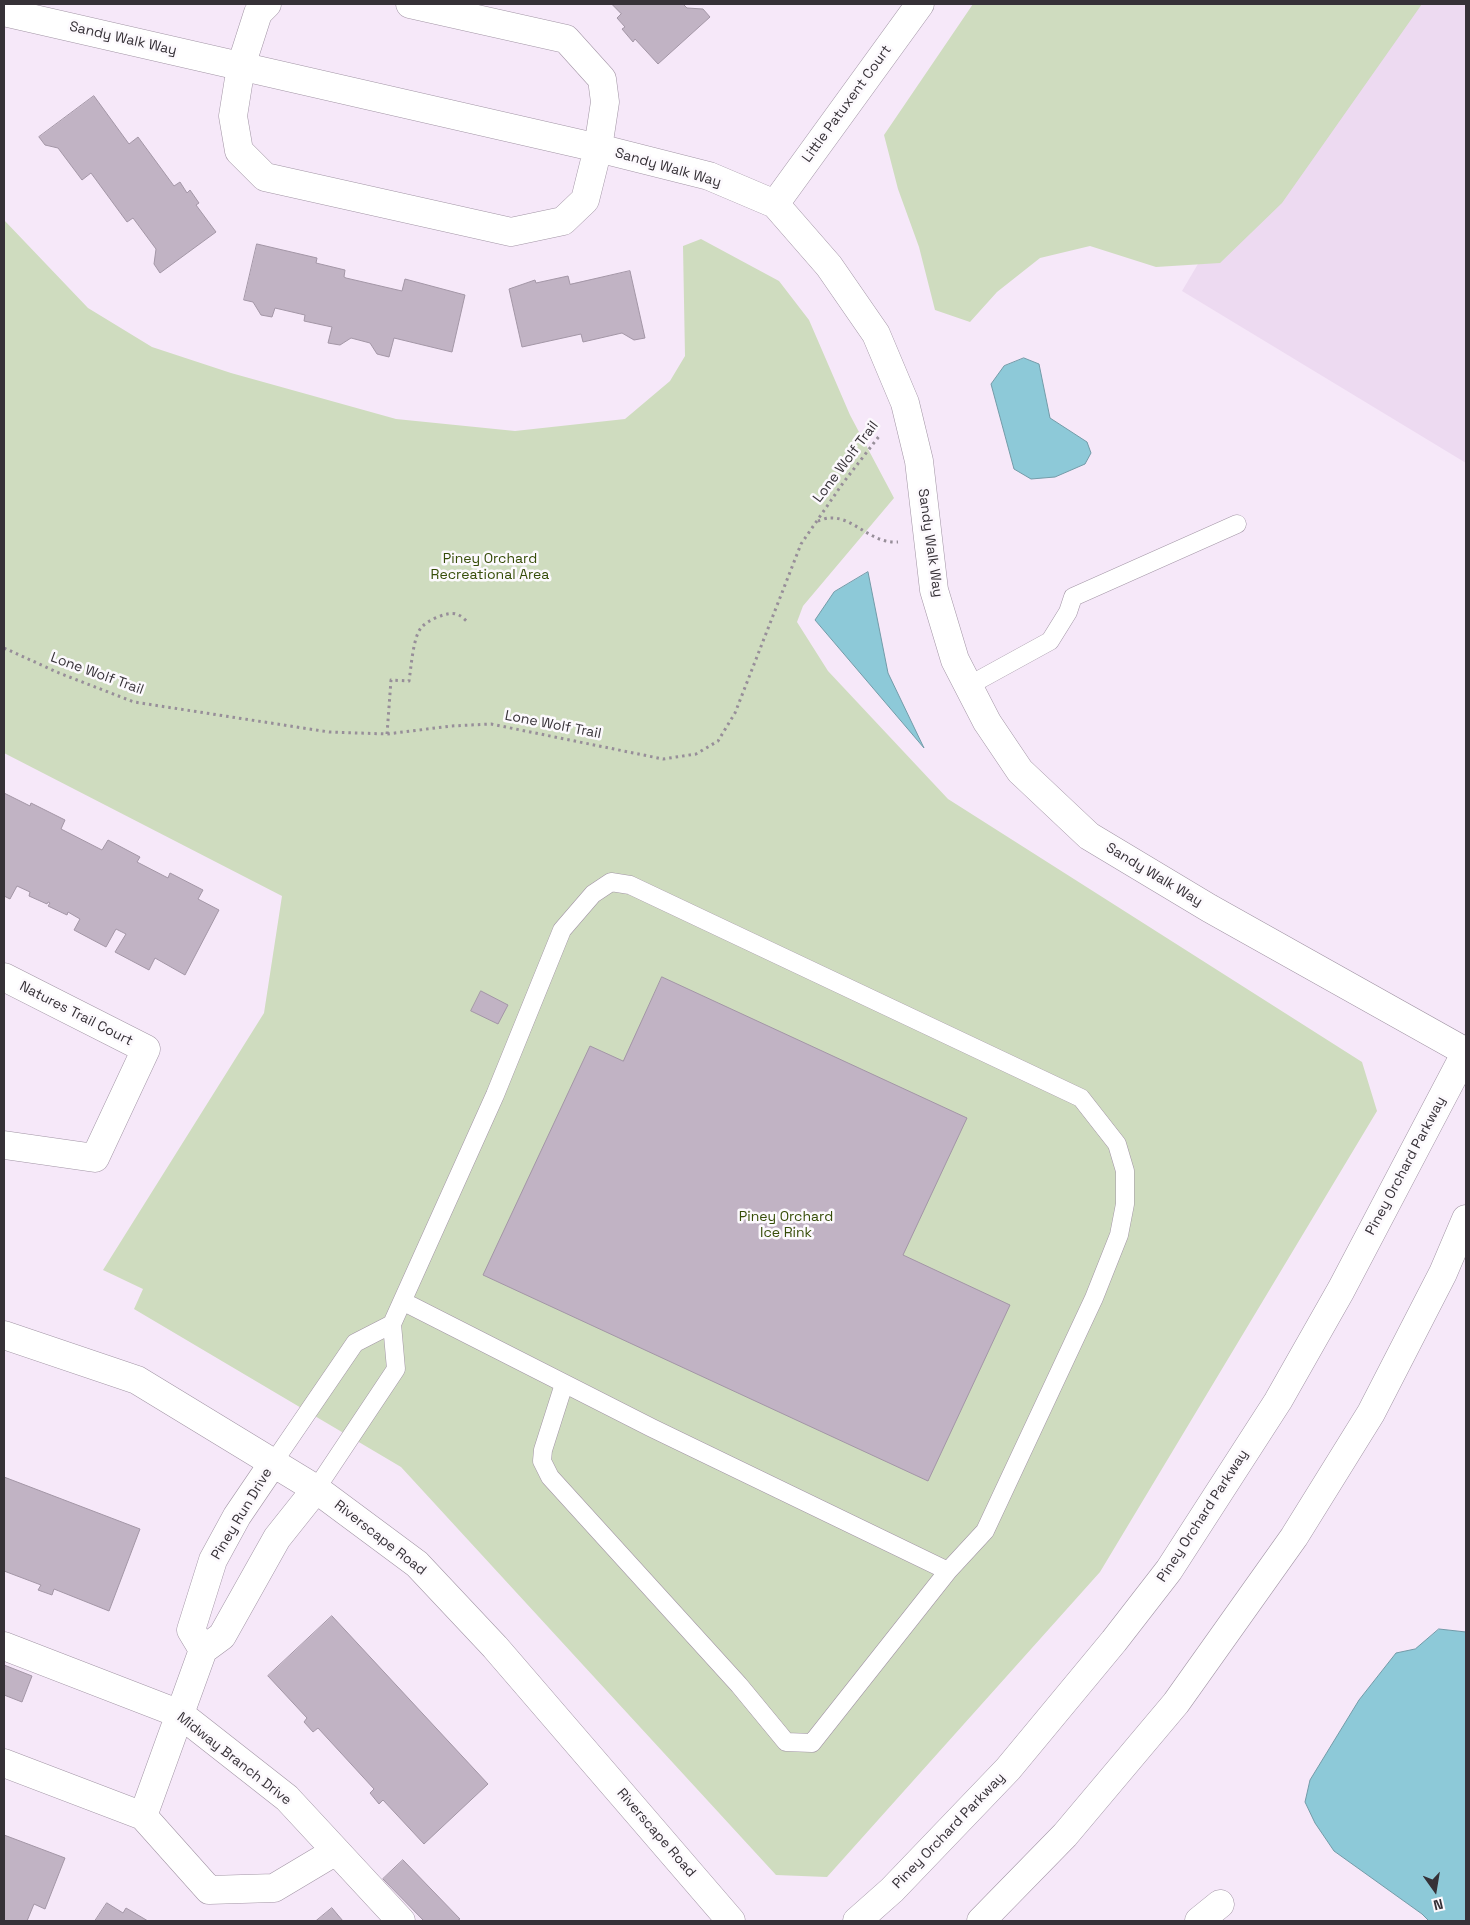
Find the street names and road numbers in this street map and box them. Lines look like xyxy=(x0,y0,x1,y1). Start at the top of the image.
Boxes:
street label: Sandy Walk Way xyxy=(68,18,178,60)
street label: Little Patuxent Court xyxy=(799,42,895,166)
street label: Sandy Walk Way xyxy=(613,145,723,191)
street label: Lone Wolf Trail xyxy=(810,418,882,506)
street label: Sandy Walk Way xyxy=(914,488,946,598)
street label: Lone Wolf Trail xyxy=(48,649,146,699)
street label: Lone Wolf Trail xyxy=(503,707,603,743)
street label: Sandy Walk Way xyxy=(1103,840,1205,910)
street label: Natures Trail Court xyxy=(17,978,135,1050)
street label: Piney Orchard Parkway xyxy=(1362,1094,1450,1238)
street label: Piney Orchard Parkway xyxy=(1154,1447,1252,1585)
street label: Piney Run Drive xyxy=(208,1465,276,1563)
street label: Riverscape Road xyxy=(331,1497,429,1579)
street label: Midway Branch Drive xyxy=(173,1709,295,1809)
street label: Piney Orchard Parkway xyxy=(889,1770,1009,1892)
street label: Riverscape Road xyxy=(613,1785,699,1881)

